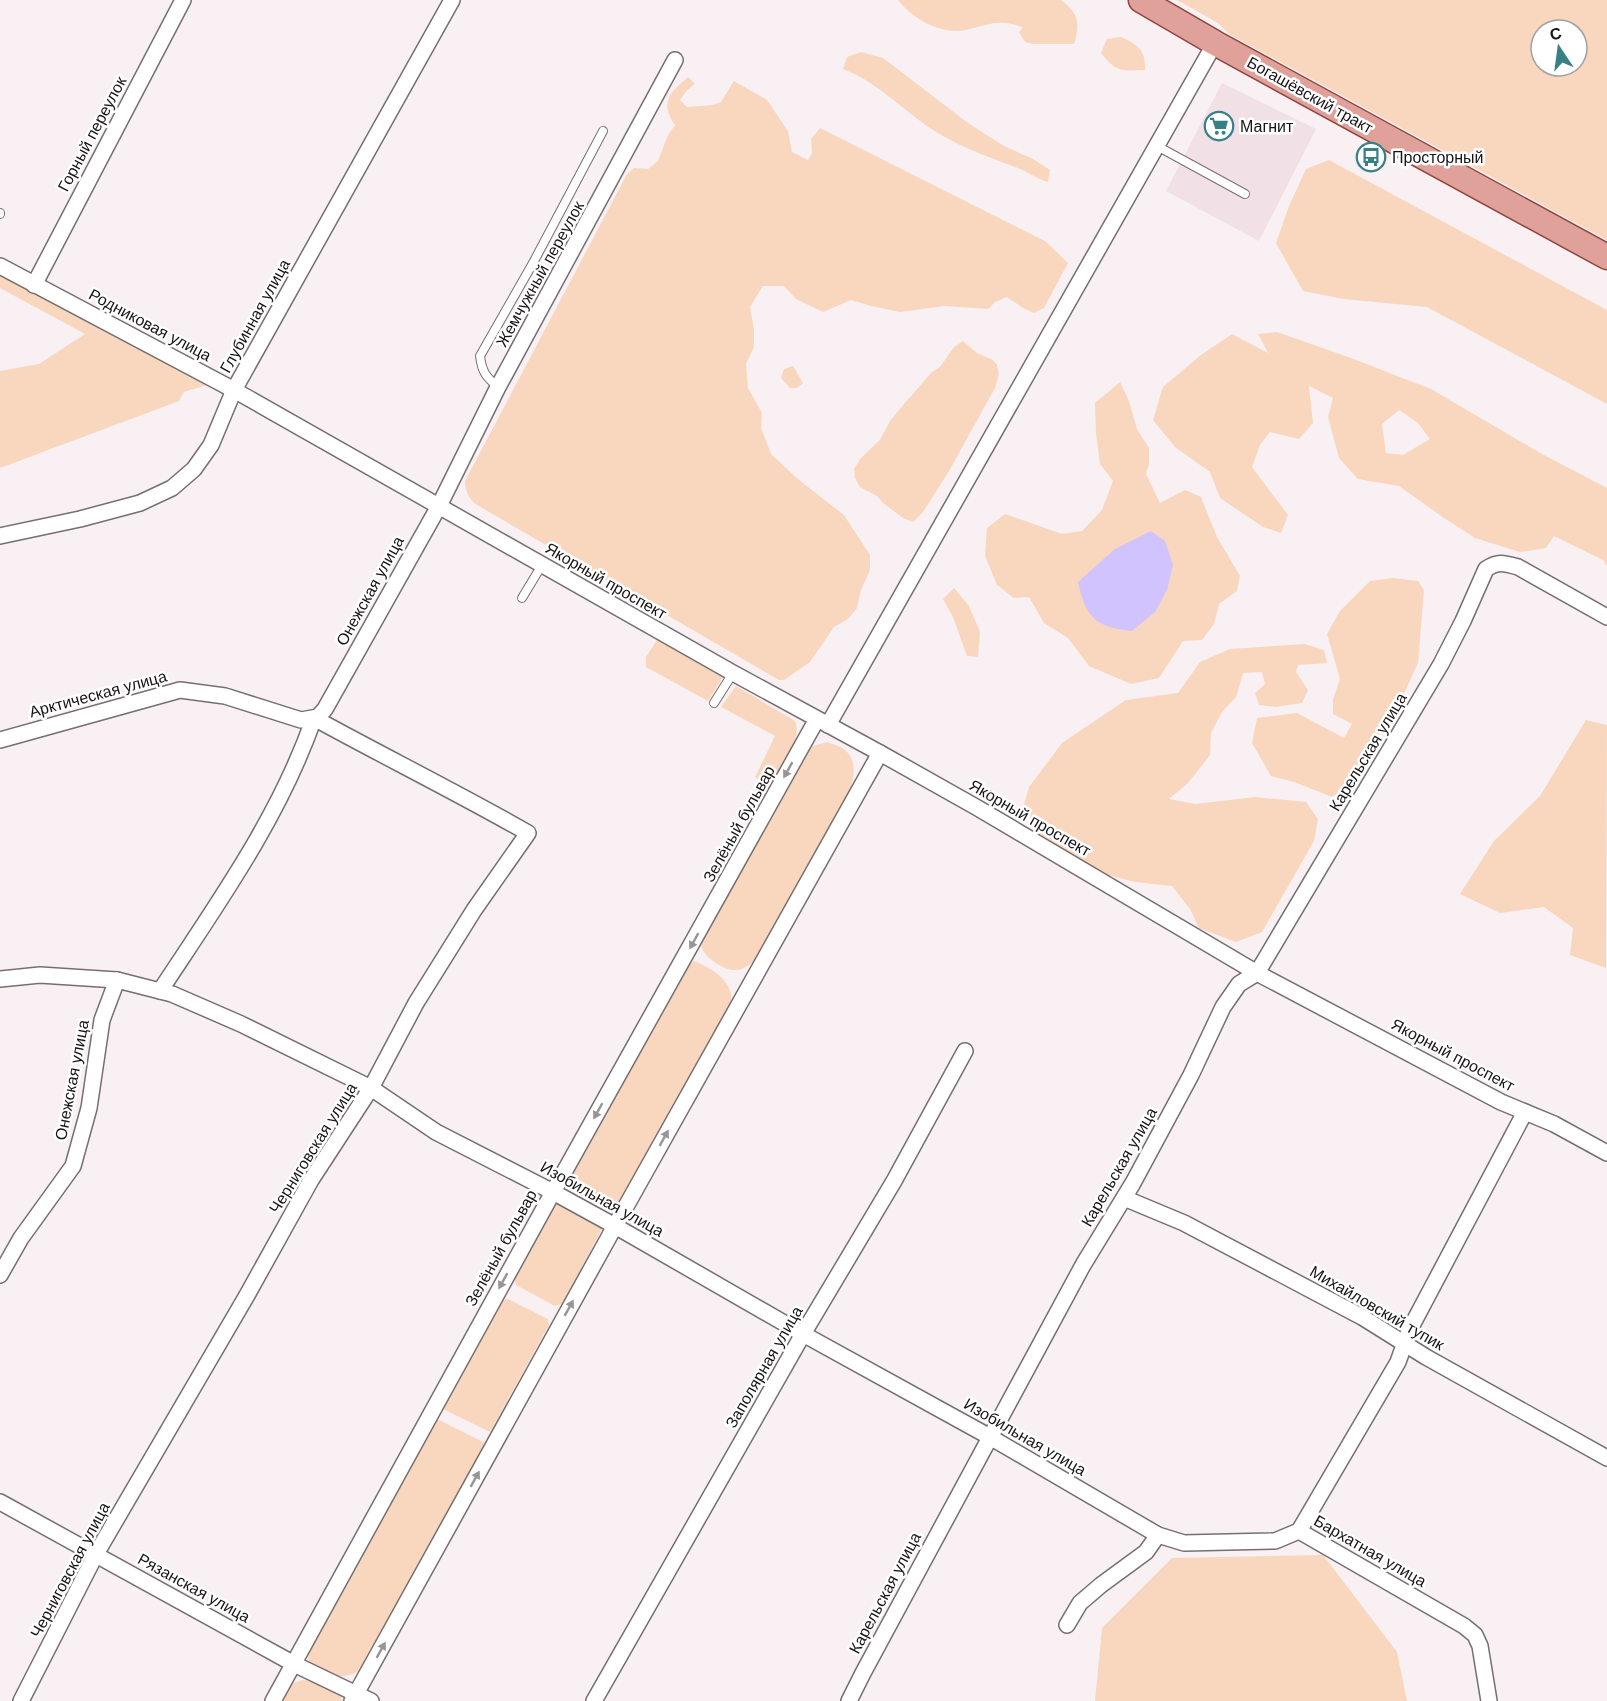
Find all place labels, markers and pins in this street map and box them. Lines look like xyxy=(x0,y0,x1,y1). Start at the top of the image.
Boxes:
supermarket icon: Магнит xyxy=(1203,110,1235,142)
place label: Магнит xyxy=(1240,118,1294,135)
bus stop icon: Просторный xyxy=(1355,141,1387,173)
place label: Просторный xyxy=(1392,149,1484,166)

